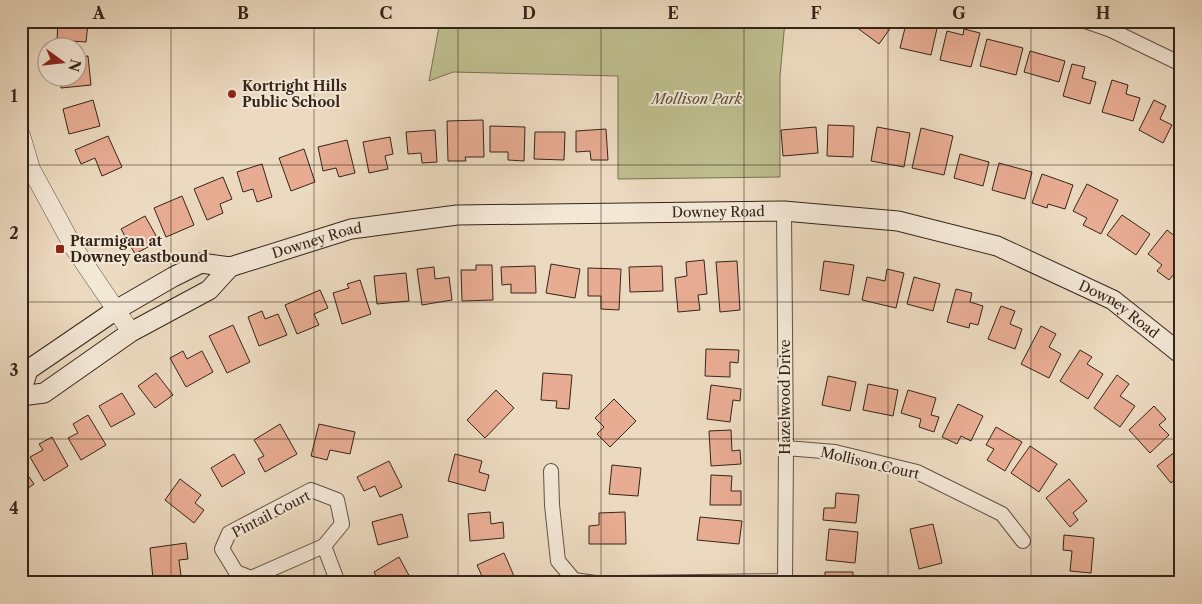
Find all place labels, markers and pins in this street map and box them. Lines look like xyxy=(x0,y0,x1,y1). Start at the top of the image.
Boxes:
place label: Kortright Hills Public School xyxy=(242,77,347,111)
marker: Kortright Hills Public School xyxy=(226,88,238,100)
place label: Ptarmigan at Downey eastbound xyxy=(70,232,209,266)
marker: Ptarmigan at Downey eastbound xyxy=(54,243,66,255)

